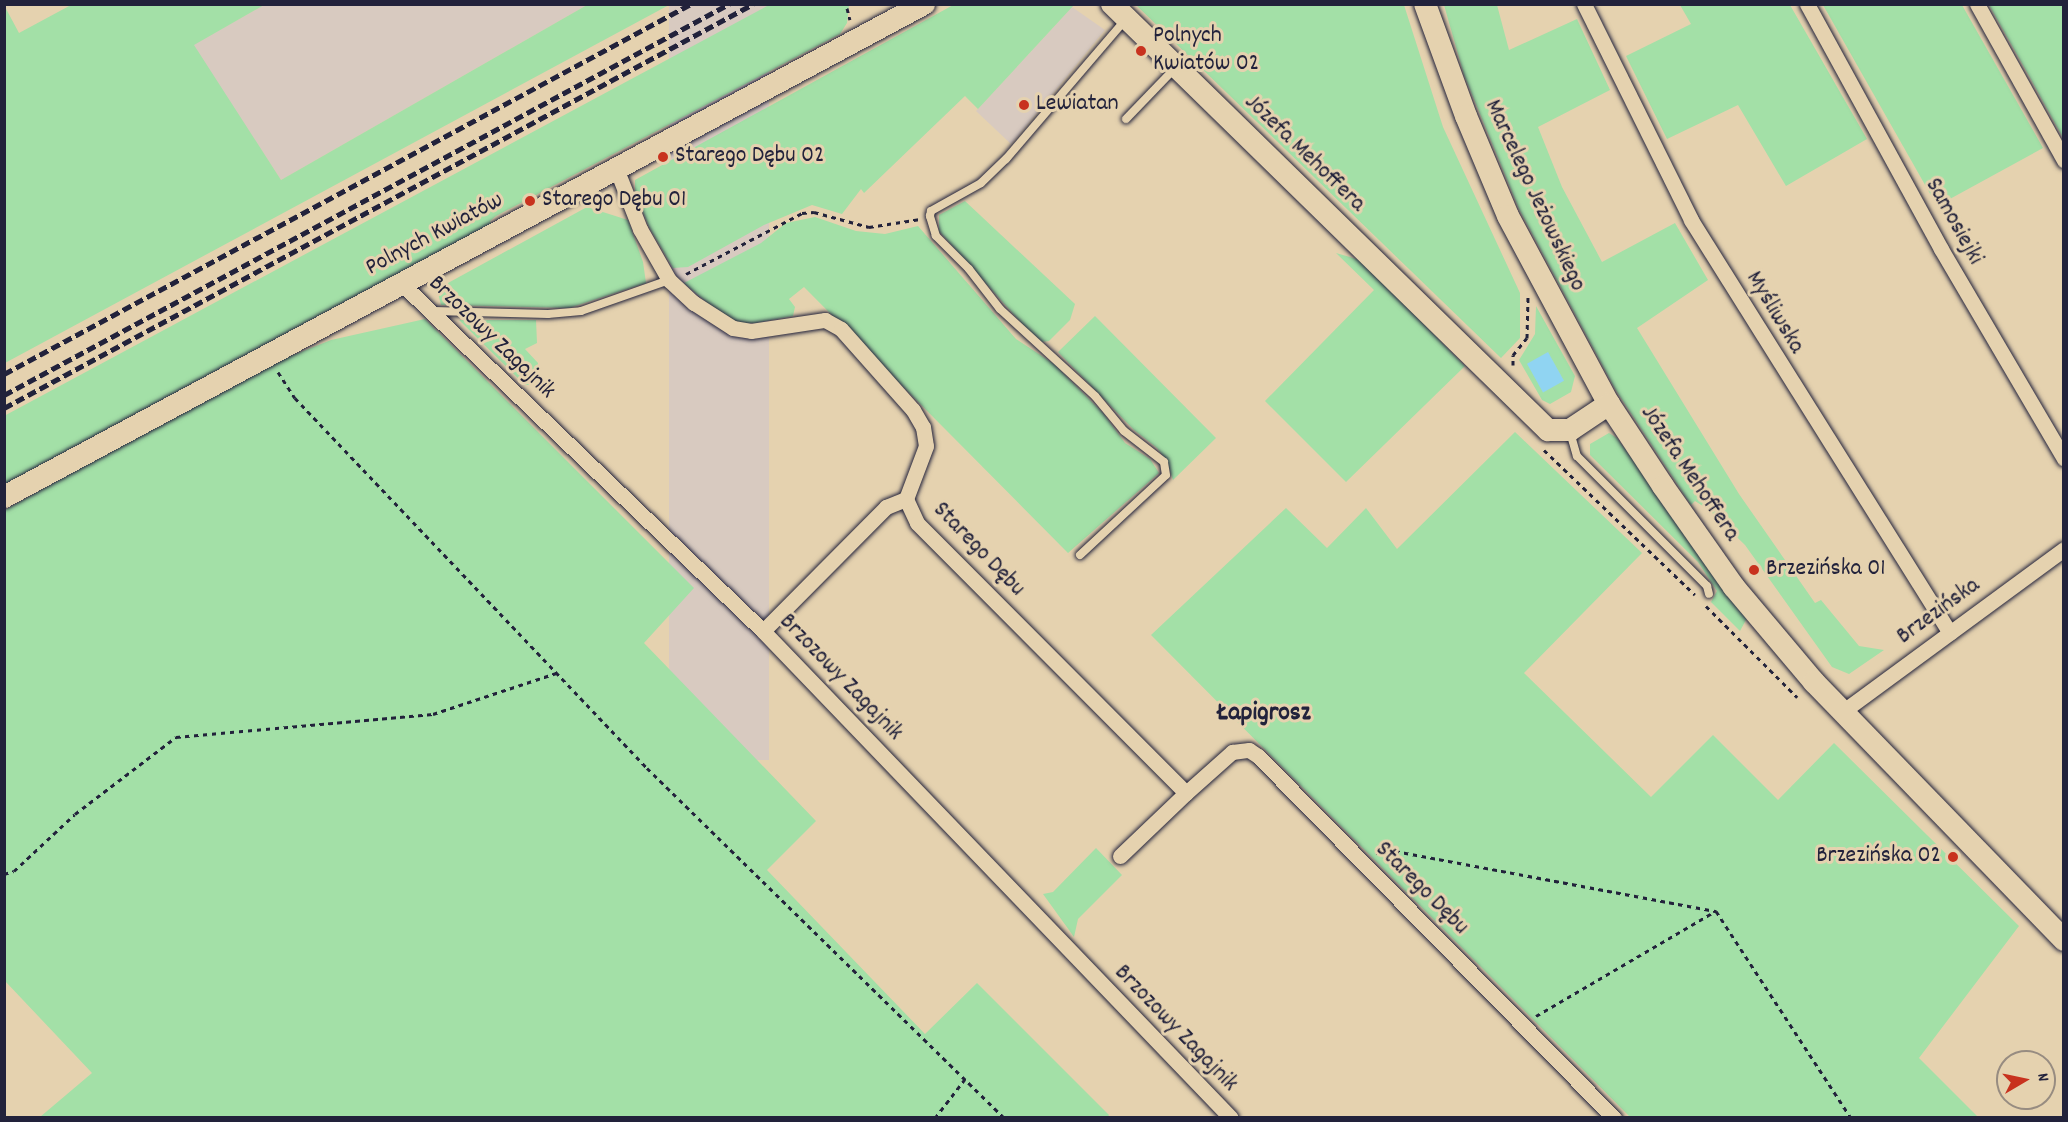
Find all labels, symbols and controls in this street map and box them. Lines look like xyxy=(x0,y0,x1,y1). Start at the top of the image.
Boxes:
place label: Polnych Kwiatów 02 xyxy=(1153,23,1259,79)
marker: Polnych Kwiatów 02 xyxy=(1134,44,1148,58)
street label: Józefa Mehoffera xyxy=(1237,89,1371,219)
place label: Lewiatan xyxy=(1036,91,1119,119)
street label: Marcelego Jeżowskiego xyxy=(1477,96,1591,296)
marker: Lewiatan xyxy=(1017,98,1031,112)
place label: Starego Dębu 02 xyxy=(675,143,825,171)
marker: Starego Dębu 02 xyxy=(656,150,670,164)
street label: Samosiejki xyxy=(1917,174,1989,270)
street label: Polnych Kwiatów xyxy=(361,187,509,283)
place label: Starego Dębu 01 xyxy=(542,187,686,215)
marker: Starego Dębu 01 xyxy=(523,194,537,208)
street label: Myśliwska xyxy=(1738,267,1810,359)
street label: Brzozowy Zagajnik xyxy=(421,270,561,406)
street label: Józefa Mehoffera xyxy=(1633,401,1745,547)
street label: Starego Dębu xyxy=(926,497,1030,603)
place label: Brzezińska 01 xyxy=(1766,556,1886,584)
marker: Brzezińska 01 xyxy=(1747,563,1761,577)
street label: Brzezińska xyxy=(1892,572,1986,652)
street label: Brzozowy Zagajnik xyxy=(772,608,908,748)
district label: Łapigrosz xyxy=(1217,698,1311,730)
street label: Starego Dębu xyxy=(1368,836,1474,942)
place label: Brzezińska 02 xyxy=(1816,843,1941,871)
marker: Brzezińska 02 xyxy=(1946,850,1960,864)
street label: Brzozowy Zagajnik xyxy=(1107,959,1243,1099)
north arrow xyxy=(1996,1050,2056,1110)
text: N xyxy=(2030,1072,2054,1083)

